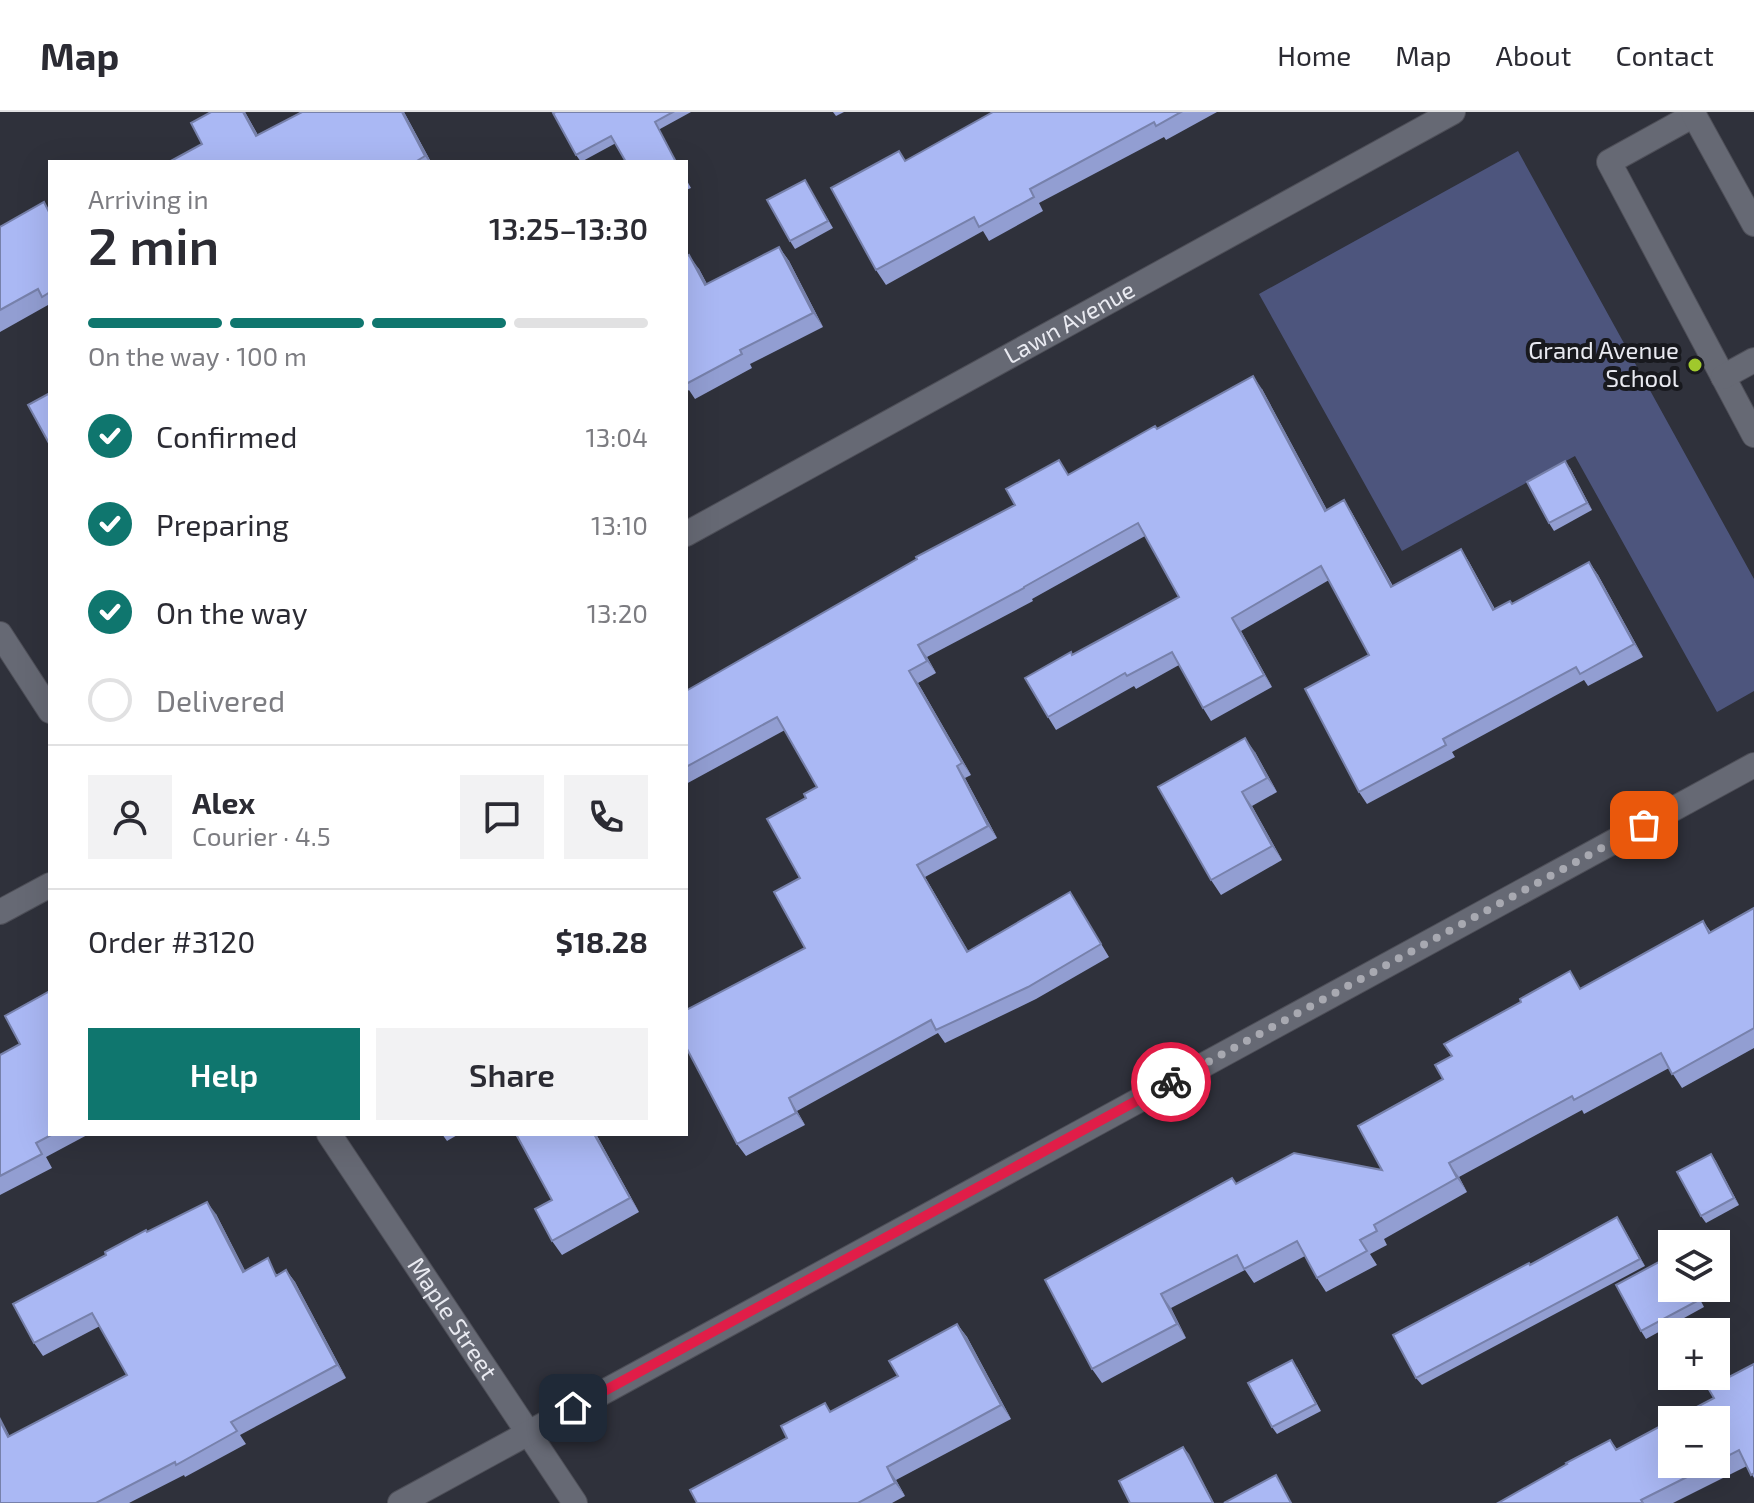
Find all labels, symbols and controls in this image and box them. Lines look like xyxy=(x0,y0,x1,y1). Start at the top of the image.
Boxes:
text: Map xyxy=(40,32,119,78)
text: Home xyxy=(1277,38,1351,72)
text: Map xyxy=(1395,38,1452,72)
text: About xyxy=(1496,38,1571,72)
text: Contact xyxy=(1615,38,1714,72)
text: Arriving in xyxy=(88,183,209,214)
text: 13:25–13:30 xyxy=(489,210,648,246)
text: 2 min xyxy=(88,213,219,275)
street label: Lawn Avenue xyxy=(999,274,1139,369)
place label: Grand Avenue School xyxy=(1528,335,1679,392)
text: On the way · 100 m xyxy=(88,340,307,371)
marker: Grand Avenue School xyxy=(1686,356,1704,374)
icon: check xyxy=(88,414,132,458)
text: Confirmed xyxy=(156,418,297,454)
text: 13:04 xyxy=(585,421,648,452)
icon: check xyxy=(88,502,132,546)
text: Preparing xyxy=(156,506,289,542)
text: 13:10 xyxy=(591,509,648,540)
icon: check xyxy=(88,590,132,634)
text: On the way xyxy=(156,594,308,630)
text: 13:20 xyxy=(587,597,648,628)
text: Delivered xyxy=(156,682,285,718)
button: person xyxy=(88,775,172,859)
button: chat xyxy=(460,775,544,859)
button: phone xyxy=(564,775,648,859)
text: Alex xyxy=(192,784,255,820)
pin xyxy=(1610,791,1678,859)
icon: bag xyxy=(1622,803,1666,847)
text: Courier · 4.5 xyxy=(192,820,331,851)
text: Order #3120 xyxy=(88,923,255,959)
text: $18.28 xyxy=(556,923,648,959)
button: Help xyxy=(88,1028,360,1120)
button: Share xyxy=(376,1028,648,1120)
courier xyxy=(1131,1042,1211,1122)
icon: bike xyxy=(1149,1060,1193,1104)
map controls xyxy=(1658,1230,1730,1478)
button: layers xyxy=(1658,1230,1730,1302)
street label: Maple Street xyxy=(402,1251,504,1384)
button: + xyxy=(1658,1318,1730,1390)
pin xyxy=(539,1374,607,1442)
icon: home xyxy=(551,1386,595,1430)
button: − xyxy=(1658,1406,1730,1478)

